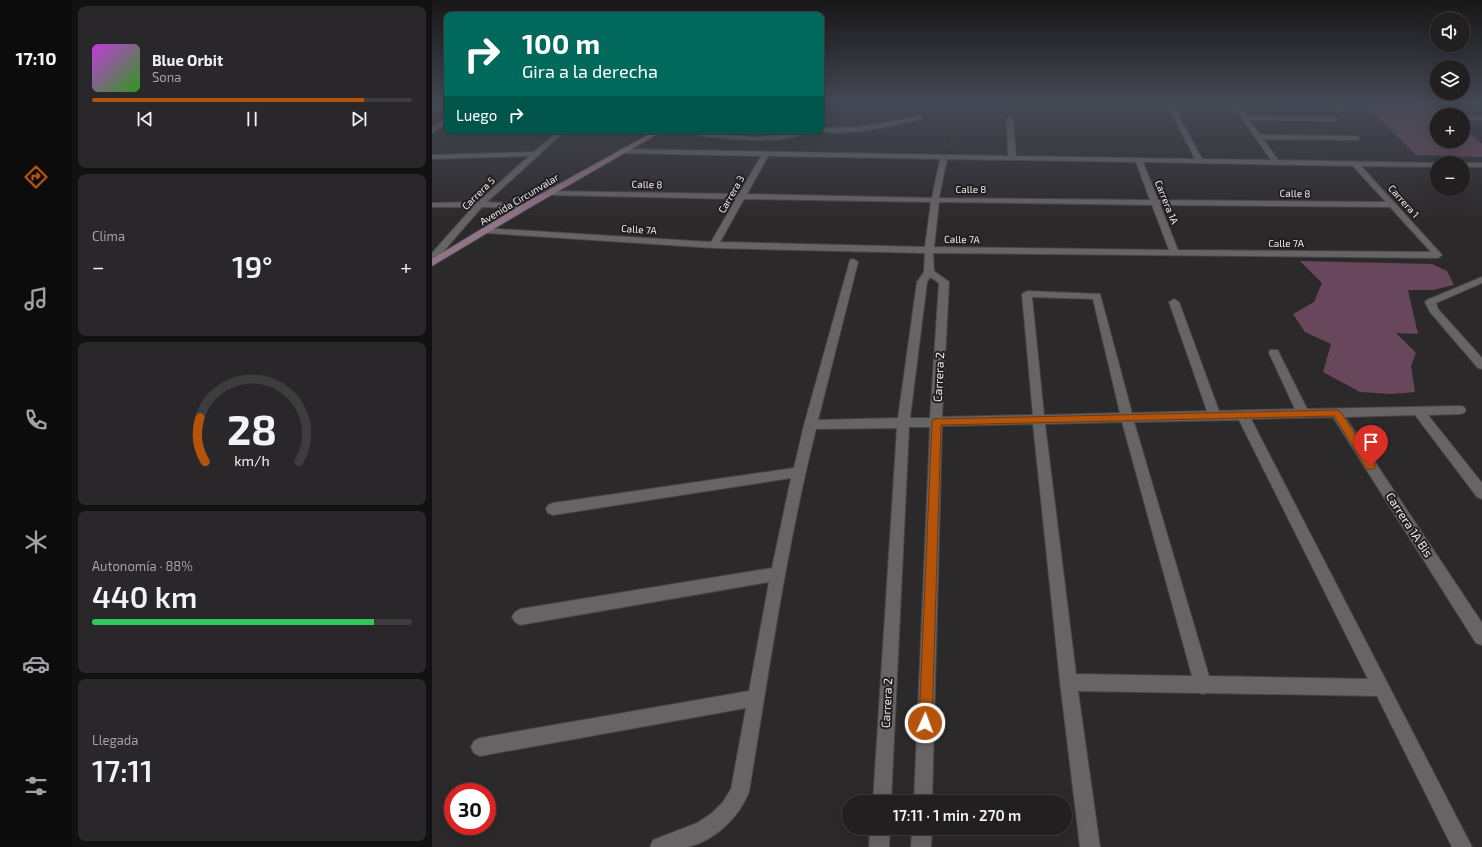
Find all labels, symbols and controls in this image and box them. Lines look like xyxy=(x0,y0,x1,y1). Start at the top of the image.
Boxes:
map controls xyxy=(1430,12,1470,196)
button: sound xyxy=(1430,12,1470,52)
text: 100 m xyxy=(522,26,600,60)
icon: right xyxy=(456,28,508,80)
text: 17:10 xyxy=(15,47,57,69)
text: Blue Orbit xyxy=(152,51,223,69)
text: Gira a la derecha xyxy=(522,60,658,82)
button: layers xyxy=(1430,60,1470,100)
text: Sona xyxy=(152,69,181,85)
icon: right xyxy=(505,104,527,126)
text: Luego xyxy=(456,106,497,124)
icon: previous xyxy=(134,108,156,130)
icon: pause xyxy=(241,108,263,130)
icon: next xyxy=(348,108,370,130)
button: + xyxy=(1430,108,1470,148)
button: − xyxy=(1430,156,1470,196)
icon: directions xyxy=(22,163,50,191)
street label: Avenida Circunvalar xyxy=(477,171,561,227)
street label: Carrera 3 xyxy=(715,173,747,215)
street label: Carrera 5 xyxy=(459,174,497,212)
street label: Calle 8 xyxy=(631,178,663,190)
street label: Carrera 1A xyxy=(1153,178,1182,226)
street label: Carrera 1 xyxy=(1386,182,1422,220)
street label: Calle 8 xyxy=(956,183,986,195)
street label: Calle 8 xyxy=(1279,187,1311,199)
street label: Calle 7A xyxy=(621,222,658,236)
text: Clima xyxy=(92,228,125,244)
street label: Calle 7A xyxy=(944,233,981,245)
street label: Calle 7A xyxy=(1268,237,1305,249)
text: 19° xyxy=(232,248,273,284)
text: − xyxy=(92,253,105,279)
text: + xyxy=(400,253,412,279)
icon: music xyxy=(22,285,50,313)
street label: Carrera 2 xyxy=(930,351,946,402)
text: 28 xyxy=(227,402,277,452)
icon: phone xyxy=(22,406,50,434)
pin xyxy=(1354,425,1388,466)
icon: arrive xyxy=(1360,431,1382,453)
text: km/h xyxy=(234,451,270,468)
street label: Carrera 1A Bis xyxy=(1384,489,1436,560)
icon: climate xyxy=(22,528,50,556)
text: Autonomía · 88% xyxy=(92,558,193,574)
text: 440 km xyxy=(92,578,197,614)
icon: car xyxy=(22,650,50,678)
street label: Carrera 2 xyxy=(878,677,894,728)
position arrow xyxy=(904,702,946,744)
text: Llegada xyxy=(92,732,138,748)
text: 17:11 xyxy=(92,752,153,788)
icon: filters xyxy=(22,772,50,800)
speed limit sign: 30 xyxy=(444,783,496,835)
text: 17:11 · 1 min · 270 m xyxy=(893,806,1021,824)

